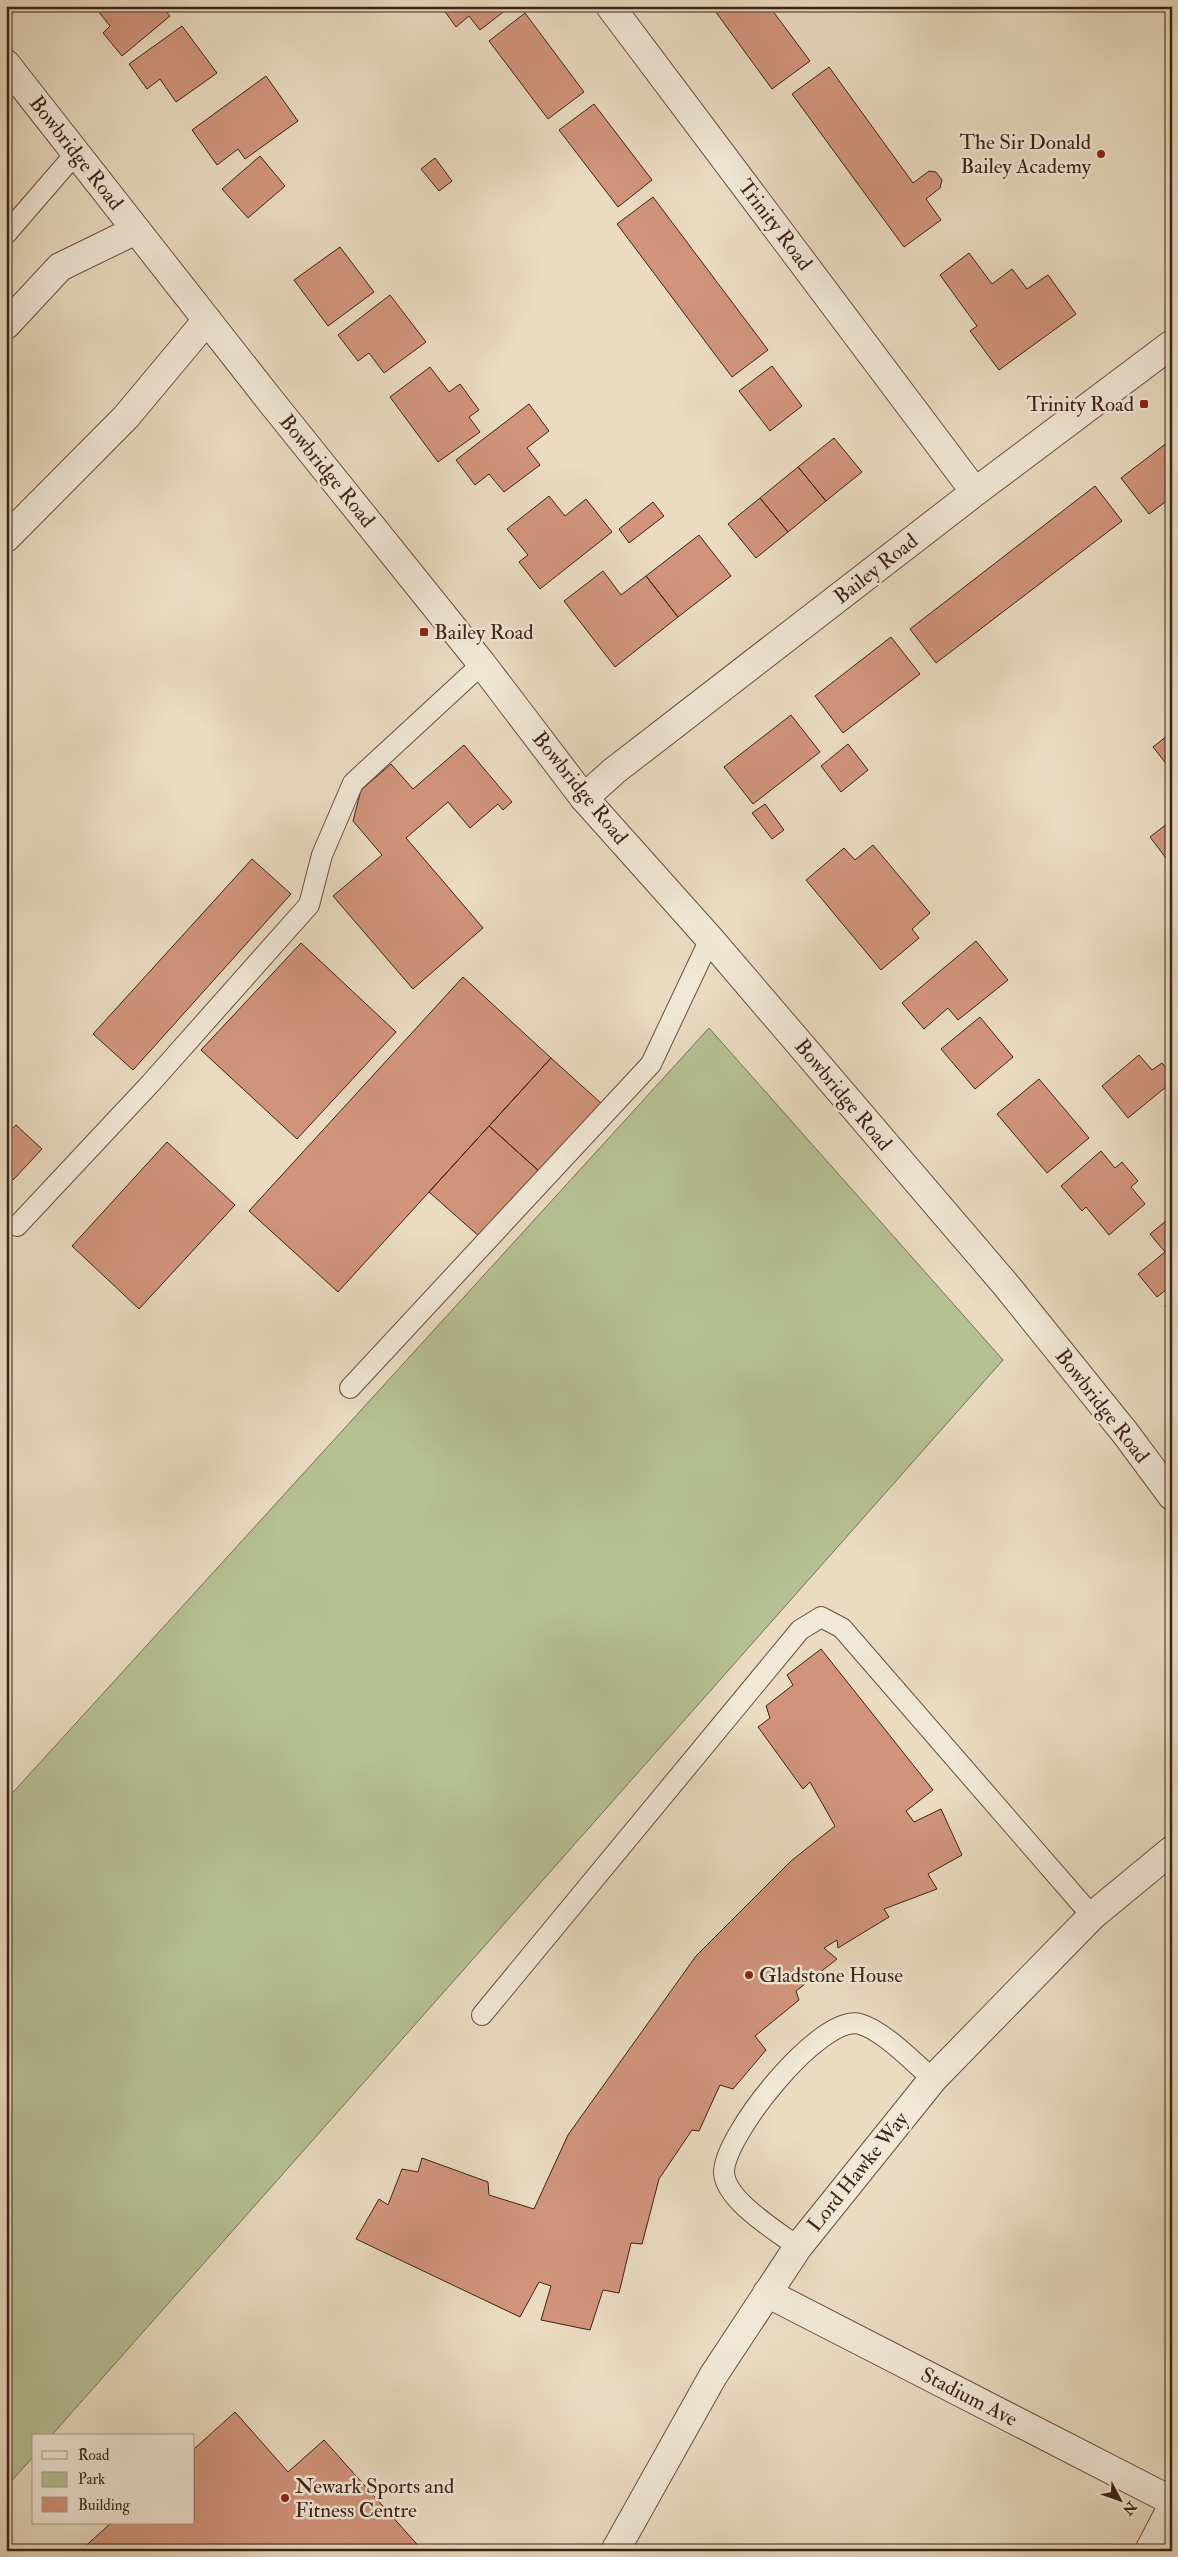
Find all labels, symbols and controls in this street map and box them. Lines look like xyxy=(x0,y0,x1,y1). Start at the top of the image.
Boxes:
street label: Bowbridge Road xyxy=(23,90,130,216)
place label: The Sir Donald Bailey Academy xyxy=(959,129,1092,180)
marker: The Sir Donald Bailey Academy xyxy=(1095,148,1107,160)
street label: Trinity Road xyxy=(732,174,818,277)
place label: Trinity Road xyxy=(1027,391,1135,418)
marker: Trinity Road xyxy=(1138,398,1150,410)
street label: Bowbridge Road xyxy=(273,409,381,534)
street label: Bailey Road xyxy=(828,527,924,610)
place label: Bailey Road xyxy=(434,619,534,646)
marker: Bailey Road xyxy=(418,626,430,638)
street label: Bowbridge Road xyxy=(526,726,634,851)
street label: Bowbridge Road xyxy=(788,1033,898,1157)
street label: Bowbridge Road xyxy=(1049,1343,1156,1469)
place label: Gladstone House xyxy=(759,1962,903,1989)
marker: Gladstone House xyxy=(743,1969,755,1981)
street label: Lord Hawke Way xyxy=(801,2106,915,2237)
street label: Stadium Ave xyxy=(916,2361,1022,2433)
legend xyxy=(32,2434,195,2524)
text: Road xyxy=(78,2446,110,2465)
text: Park xyxy=(78,2470,105,2489)
place label: Newark Sports and Fitness Centre xyxy=(295,2473,455,2524)
north arrow xyxy=(1096,2474,1146,2524)
marker: Newark Sports and Fitness Centre xyxy=(279,2492,291,2504)
text: Building xyxy=(78,2496,130,2515)
text: N xyxy=(1119,2497,1141,2519)

